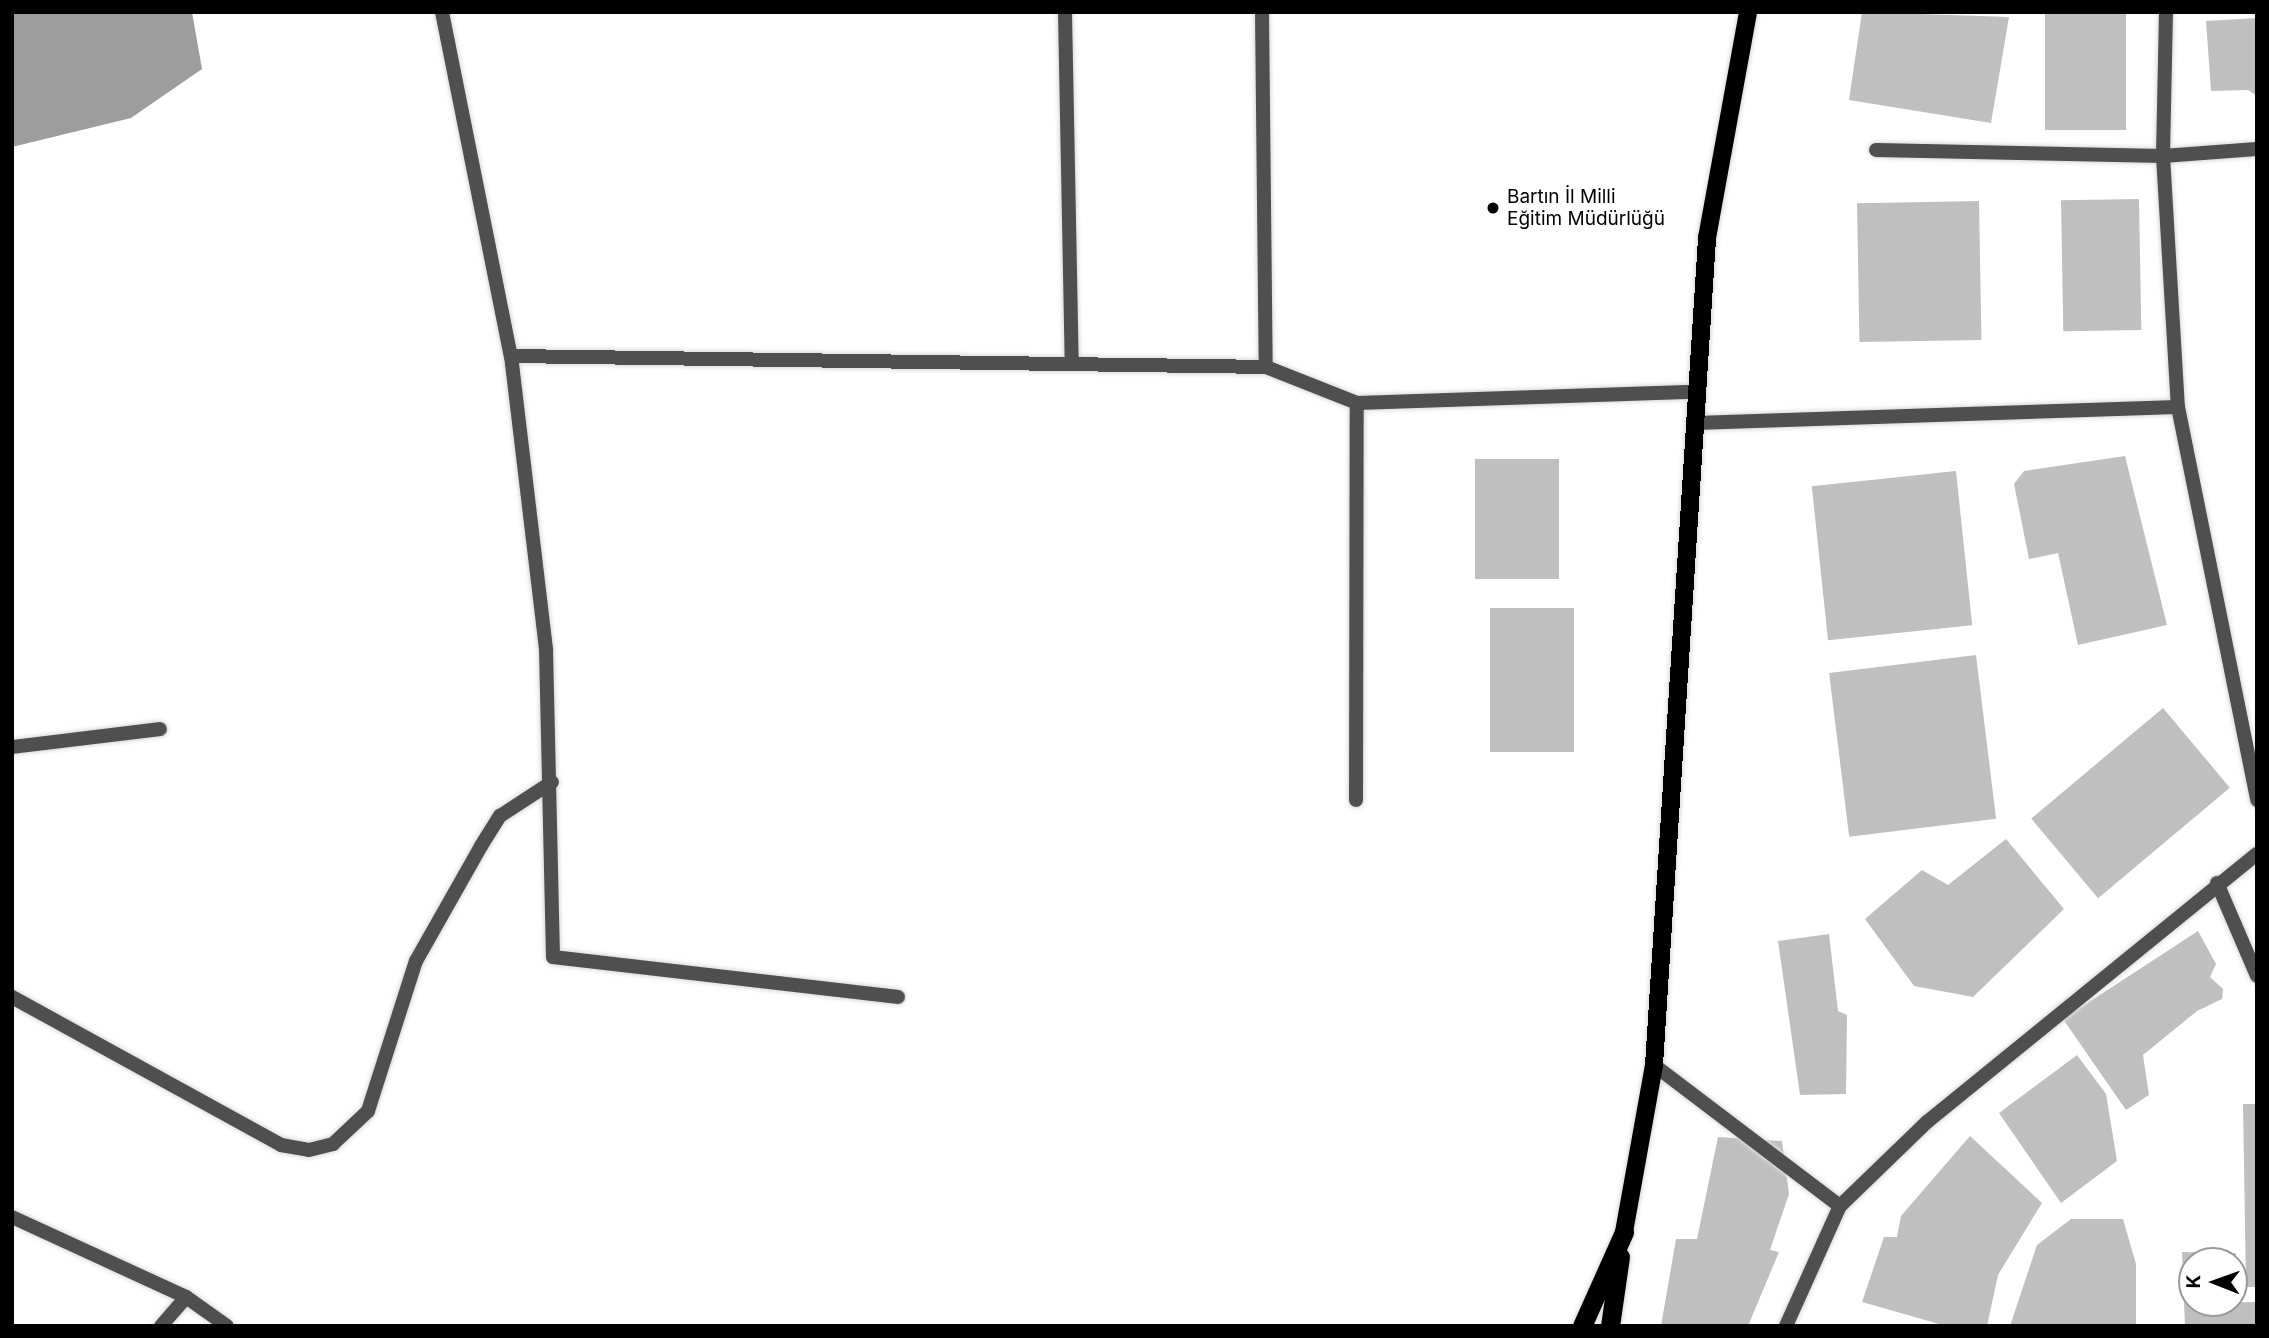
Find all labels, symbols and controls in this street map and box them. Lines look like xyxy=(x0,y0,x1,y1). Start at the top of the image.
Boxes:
place label: Bartın İl Milli Eğitim Müdürlüğü xyxy=(1507,186,1665,230)
marker: Bartın İl Milli Eğitim Müdürlüğü xyxy=(1485,200,1501,216)
north arrow xyxy=(2178,1247,2248,1317)
text: K xyxy=(2182,1275,2205,1289)

